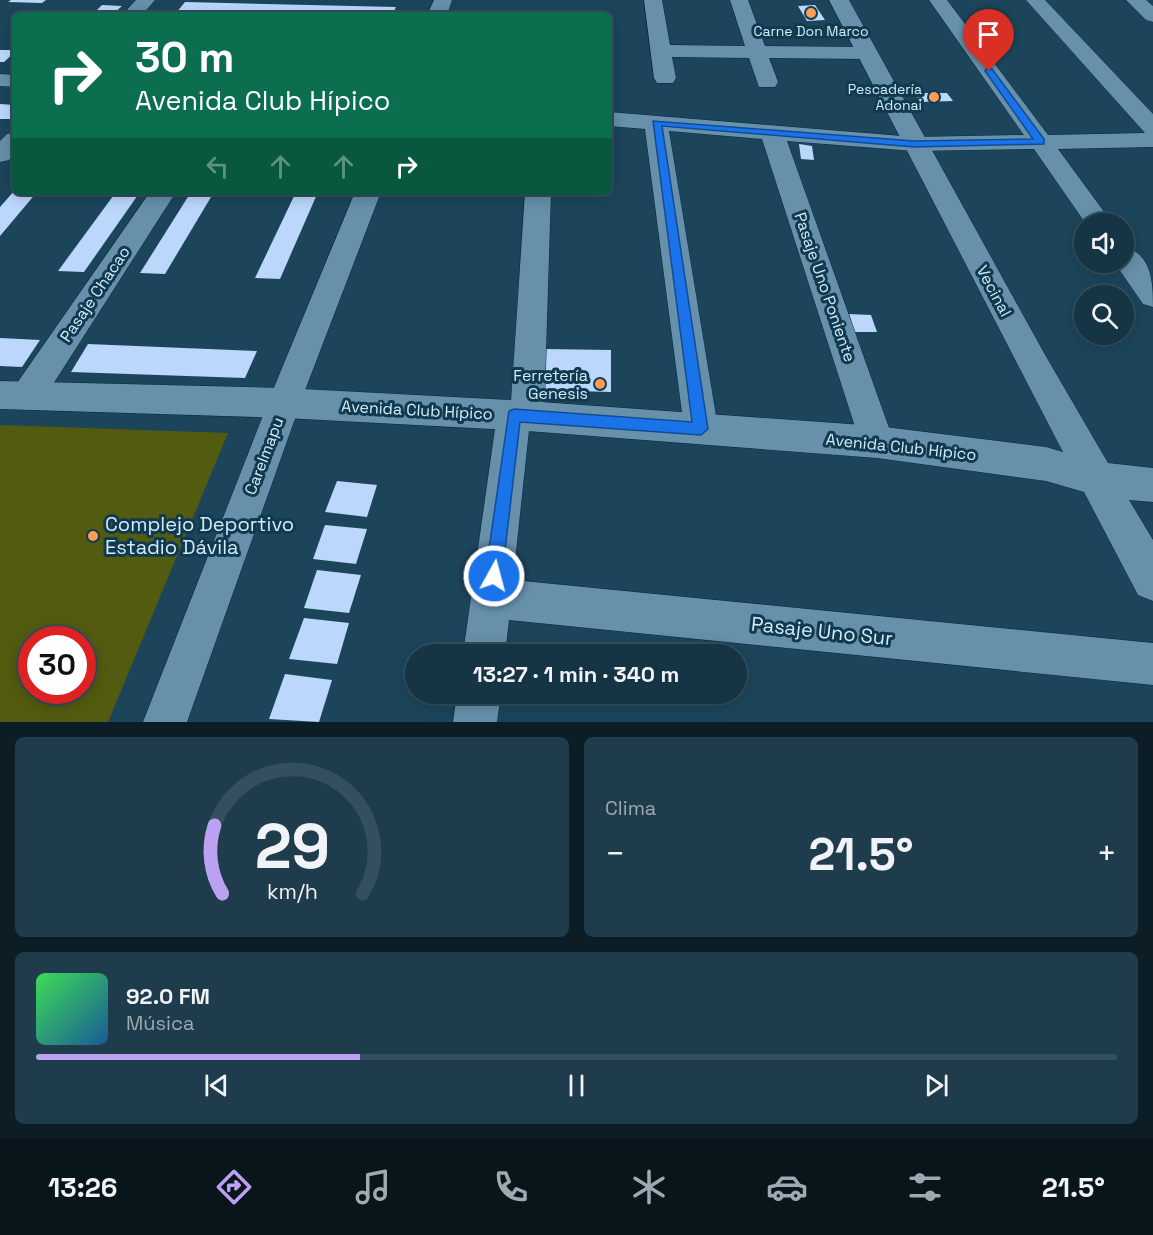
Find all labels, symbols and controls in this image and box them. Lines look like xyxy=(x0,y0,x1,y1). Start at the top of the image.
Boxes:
marker: Carne Don Marco xyxy=(804,6,818,20)
pin xyxy=(963,9,1014,71)
icon: arrive xyxy=(972,18,1005,51)
place label: Carne Don Marco xyxy=(753,22,869,40)
text: 30 m xyxy=(135,31,234,84)
icon: right xyxy=(36,36,114,114)
place label: Pescadería Adonai xyxy=(848,80,922,114)
text: Avenida Club Hípico xyxy=(135,83,391,118)
marker: Pescadería Adonai xyxy=(927,90,941,104)
icon: left xyxy=(201,150,234,183)
icon: ahead xyxy=(264,150,297,183)
icon: ahead xyxy=(327,150,360,183)
icon: right xyxy=(390,150,423,183)
street label: Pasaje Uno Poniente xyxy=(790,209,860,365)
map controls xyxy=(1074,213,1134,345)
button: sound xyxy=(1074,213,1134,273)
street label: Pasaje Chacao xyxy=(55,242,135,346)
street label: Vecinal xyxy=(972,262,1016,320)
button: search xyxy=(1074,285,1134,345)
place label: Ferretería Genesis xyxy=(513,365,588,404)
marker: Ferretería Genesis xyxy=(593,377,607,391)
street label: Avenida Club Hípico xyxy=(341,396,493,424)
street label: Carelmapu xyxy=(240,414,288,498)
street label: Avenida Club Hípico xyxy=(825,429,977,465)
place label: Complejo Deportivo Estadio Dávila xyxy=(105,511,294,560)
marker: Complejo Deportivo Estadio Dávila xyxy=(86,529,100,543)
position arrow xyxy=(462,544,526,608)
street label: Pasaje Uno Sur xyxy=(750,611,894,651)
speed limit sign: 30 xyxy=(18,626,96,704)
text: 13:27 · 1 min · 340 m xyxy=(473,660,679,688)
text: Clima xyxy=(605,795,656,821)
text: 29 xyxy=(254,807,330,886)
text: 21.5° xyxy=(808,826,914,883)
text: − xyxy=(605,833,625,875)
text: + xyxy=(1097,833,1117,875)
text: km/h xyxy=(266,878,318,905)
text: 92.0 FM xyxy=(126,982,210,1010)
text: Música xyxy=(126,1010,194,1036)
icon: previous xyxy=(200,1069,233,1102)
icon: pause xyxy=(560,1069,593,1102)
icon: next xyxy=(920,1069,953,1102)
icon: directions xyxy=(213,1166,255,1208)
icon: music xyxy=(352,1166,394,1208)
icon: phone xyxy=(490,1166,532,1208)
icon: climate xyxy=(628,1166,670,1208)
icon: car xyxy=(766,1166,808,1208)
icon: filters xyxy=(904,1166,946,1208)
text: 13:26 xyxy=(48,1170,117,1205)
text: 21.5° xyxy=(1042,1170,1105,1205)

